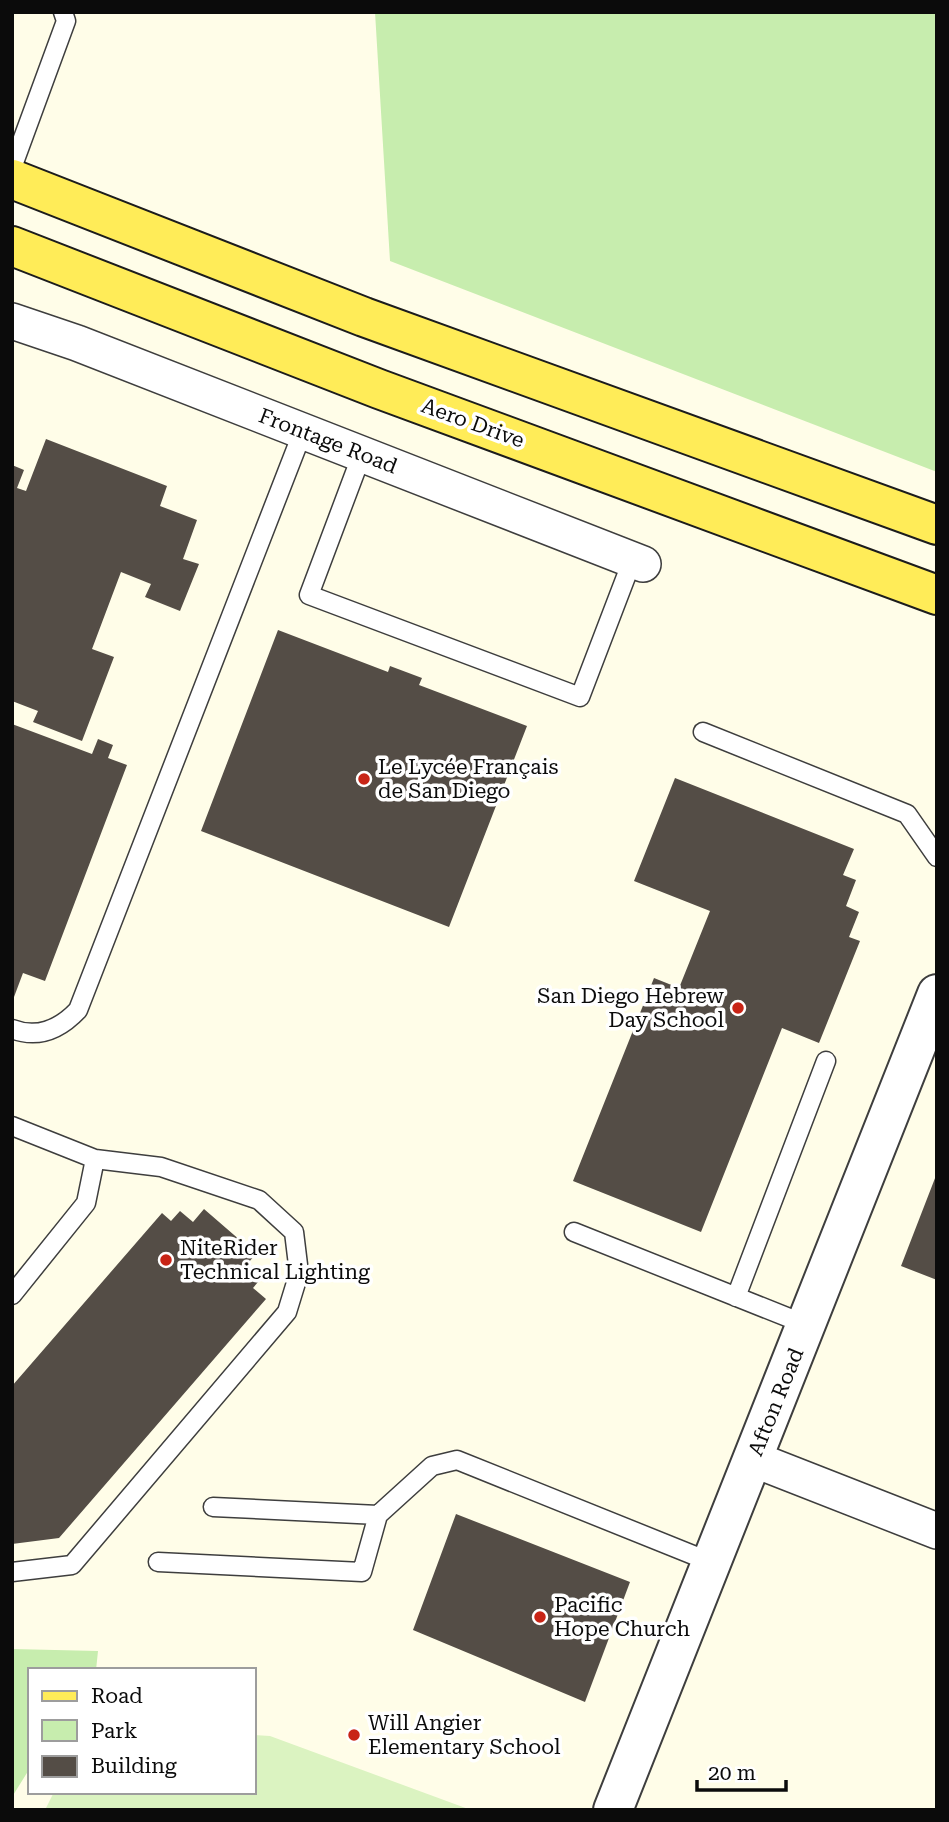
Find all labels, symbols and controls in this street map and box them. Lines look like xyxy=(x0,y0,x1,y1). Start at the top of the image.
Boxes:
street label: Aero Drive xyxy=(418,393,528,453)
street label: Frontage Road xyxy=(255,404,401,479)
place label: Le Lycée Français de San Diego xyxy=(378,755,558,803)
marker: Le Lycée Français de San Diego xyxy=(356,771,372,787)
place label: San Diego Hebrew Day School xyxy=(537,984,725,1032)
marker: San Diego Hebrew Day School xyxy=(730,1000,746,1016)
place label: NiteRider Technical Lighting xyxy=(180,1236,370,1284)
marker: NiteRider Technical Lighting xyxy=(158,1252,174,1268)
street label: Afton Road xyxy=(743,1344,809,1459)
place label: Pacific Hope Church xyxy=(554,1593,690,1641)
marker: Pacific Hope Church xyxy=(532,1609,548,1625)
legend xyxy=(28,1668,256,1794)
text: Road xyxy=(91,1684,143,1708)
place label: Will Angier Elementary School xyxy=(368,1711,561,1759)
text: Park xyxy=(91,1719,137,1743)
marker: Will Angier Elementary School xyxy=(346,1727,362,1743)
scale bar xyxy=(697,1748,786,1792)
text: Building xyxy=(91,1754,177,1778)
text: 20 m xyxy=(708,1761,756,1785)

